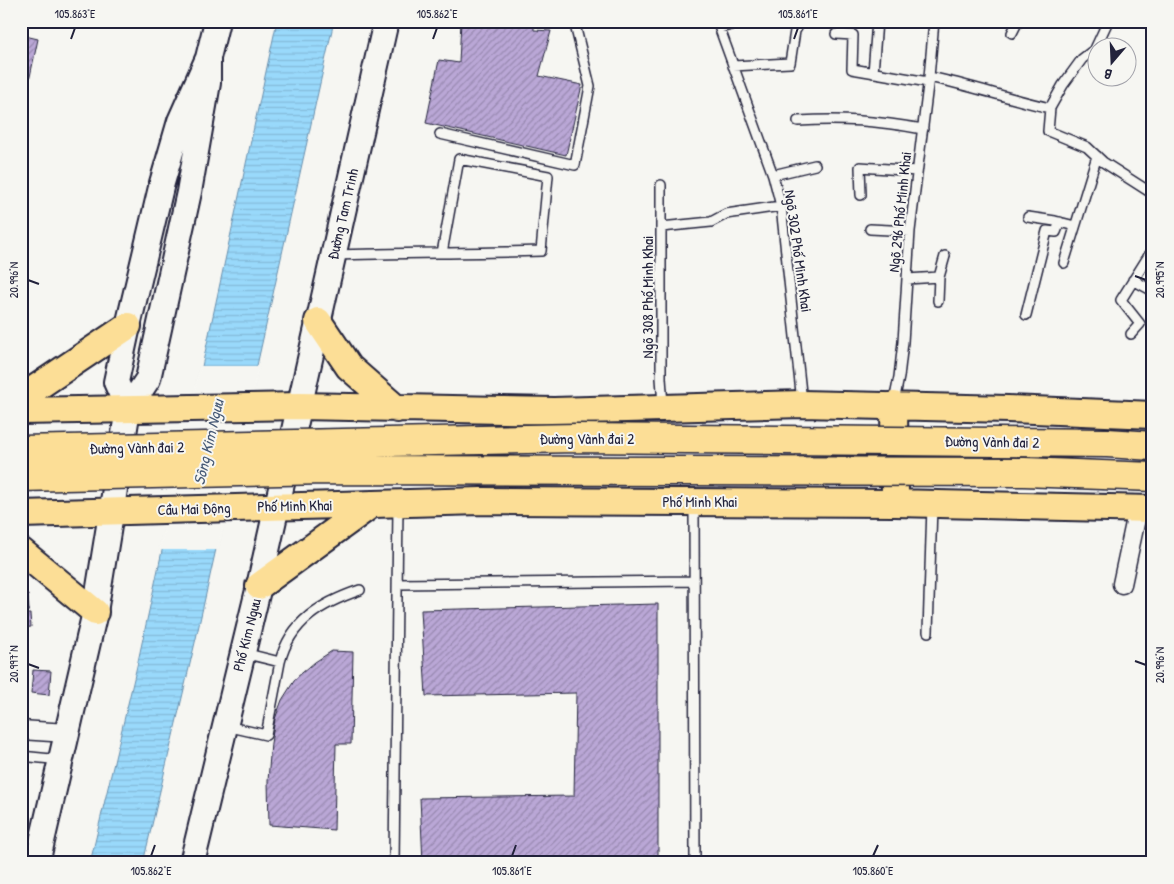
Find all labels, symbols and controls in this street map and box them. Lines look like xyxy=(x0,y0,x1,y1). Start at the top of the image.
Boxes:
text: 105.863°E xyxy=(55,5,96,22)
text: 105.862°E xyxy=(416,5,458,22)
text: 105.861°E xyxy=(778,5,819,22)
north arrow xyxy=(1086,38,1136,88)
text: B xyxy=(1101,65,1114,85)
street label: Ngõ 296 Phố Minh Khai xyxy=(883,151,916,273)
street label: Đường Tam Trinh xyxy=(322,166,363,262)
street label: Ngõ 302 Phố Minh Khai xyxy=(780,188,817,313)
street label: Ngõ 308 Phố Minh Khai xyxy=(637,236,658,358)
text: 20.996°N xyxy=(5,262,22,298)
text: 20.995°N xyxy=(1151,262,1168,298)
water label: Sông Kim Ngưu xyxy=(188,396,229,487)
street label: Đường Vành đai 2 xyxy=(540,428,634,449)
street label: Đường Vành đai 2 xyxy=(945,430,1039,453)
street label: Đường Vành đai 2 xyxy=(90,436,184,459)
street label: Phố Minh Khai xyxy=(662,491,738,512)
street label: Phố Minh Khai xyxy=(257,494,333,517)
street label: Cầu Mai Động xyxy=(157,497,231,520)
street label: Phố Kim Ngưu xyxy=(227,596,266,674)
text: 20.997°N xyxy=(5,645,22,683)
text: 20.996°N xyxy=(1151,647,1168,683)
text: 105.862°E xyxy=(130,862,172,879)
text: 105.861°E xyxy=(492,862,533,879)
text: 105.860°E xyxy=(853,862,894,879)

